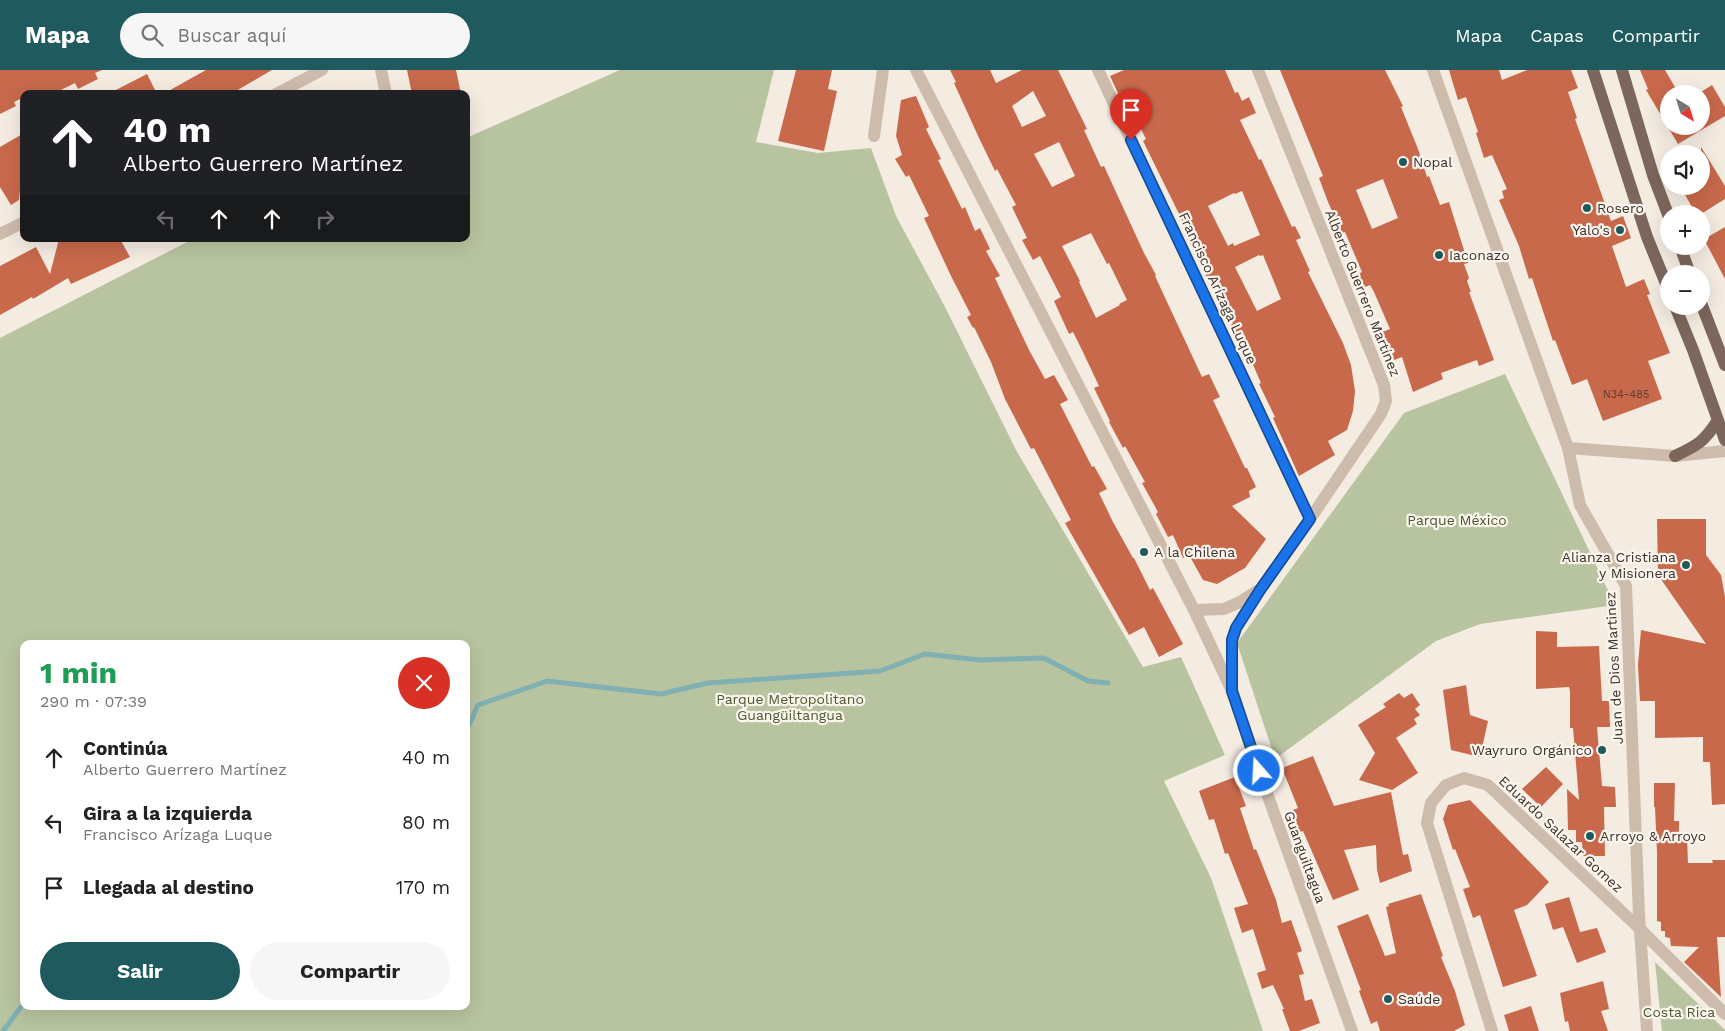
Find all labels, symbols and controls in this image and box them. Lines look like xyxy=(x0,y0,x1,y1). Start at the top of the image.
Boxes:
search box xyxy=(120,13,470,58)
text: Mapa xyxy=(25,21,90,49)
icon: search xyxy=(138,21,166,49)
text: Buscar aquí xyxy=(178,24,286,47)
text: Mapa xyxy=(1455,25,1502,46)
text: Capas xyxy=(1530,25,1584,46)
text: Compartir xyxy=(1612,25,1700,46)
north arrow xyxy=(1660,85,1710,135)
map controls xyxy=(1660,85,1710,315)
pin xyxy=(1110,89,1152,140)
icon: arrive xyxy=(1117,96,1145,124)
text: 40 m xyxy=(123,109,211,151)
icon: ahead xyxy=(40,110,105,175)
button: sound xyxy=(1660,145,1710,195)
text: Alberto Guerrero Martínez xyxy=(123,151,403,176)
place label: Nopal xyxy=(1413,154,1453,170)
marker: Nopal xyxy=(1397,156,1409,168)
place label: Rosero xyxy=(1597,200,1644,216)
marker: Rosero xyxy=(1581,202,1593,214)
icon: left xyxy=(152,205,180,233)
icon: ahead xyxy=(205,205,233,233)
icon: ahead xyxy=(258,205,286,233)
icon: right xyxy=(311,205,339,233)
button: + xyxy=(1660,205,1710,255)
street label: Alberto Guerrero Martínez xyxy=(1322,207,1404,379)
street label: Francisco Arízaga Luque xyxy=(1176,210,1260,366)
place label: Yalo's xyxy=(1572,222,1610,238)
marker: Yalo's xyxy=(1614,224,1626,236)
place label: Iaconazo xyxy=(1449,247,1510,263)
marker: Iaconazo xyxy=(1433,249,1445,261)
button: − xyxy=(1660,265,1710,315)
house number: N34-485 xyxy=(1603,388,1649,401)
park label: Parque México xyxy=(1407,512,1507,528)
place label: A la Chilena xyxy=(1154,544,1235,560)
marker: A la Chilena xyxy=(1138,546,1150,558)
place label: Alianza Cristiana y Misionera xyxy=(1562,549,1676,581)
marker: Alianza Cristiana y Misionera xyxy=(1680,559,1692,571)
street label: Juan de Dios Martinez xyxy=(1602,591,1626,745)
text: 1 min xyxy=(40,655,117,690)
button: close xyxy=(398,657,450,709)
park label: Parque Metropolitano Guangüiltangua xyxy=(716,691,864,723)
text: 290 m · 07:39 xyxy=(40,692,147,711)
text: Continúa xyxy=(83,737,167,760)
place label: Wayruro Orgánico xyxy=(1472,742,1592,758)
icon: ahead xyxy=(40,744,68,772)
position arrow xyxy=(1232,744,1284,796)
marker: Wayruro Orgánico xyxy=(1596,744,1608,756)
text: 40 m xyxy=(402,746,450,769)
text: Alberto Guerrero Martínez xyxy=(83,760,287,779)
street label: Eduardo Salazar Gomez xyxy=(1496,772,1626,896)
text: Gira a la izquierda xyxy=(83,802,252,825)
icon: left xyxy=(40,809,68,837)
street label: Guanguiltagua xyxy=(1281,809,1329,905)
text: 80 m xyxy=(402,811,450,834)
text: Francisco Arízaga Luque xyxy=(83,825,272,844)
place label: Arroyo & Arroyo xyxy=(1600,828,1706,844)
marker: Arroyo & Arroyo xyxy=(1584,830,1596,842)
icon: arrive xyxy=(40,874,68,902)
text: Llegada al destino xyxy=(83,876,254,899)
text: 170 m xyxy=(396,876,450,899)
button: Salir xyxy=(40,942,240,1000)
button: Compartir xyxy=(250,942,450,1000)
place label: Saúde xyxy=(1398,991,1440,1007)
marker: Saúde xyxy=(1382,993,1394,1005)
park label: Costa Rica xyxy=(1643,1004,1715,1020)

